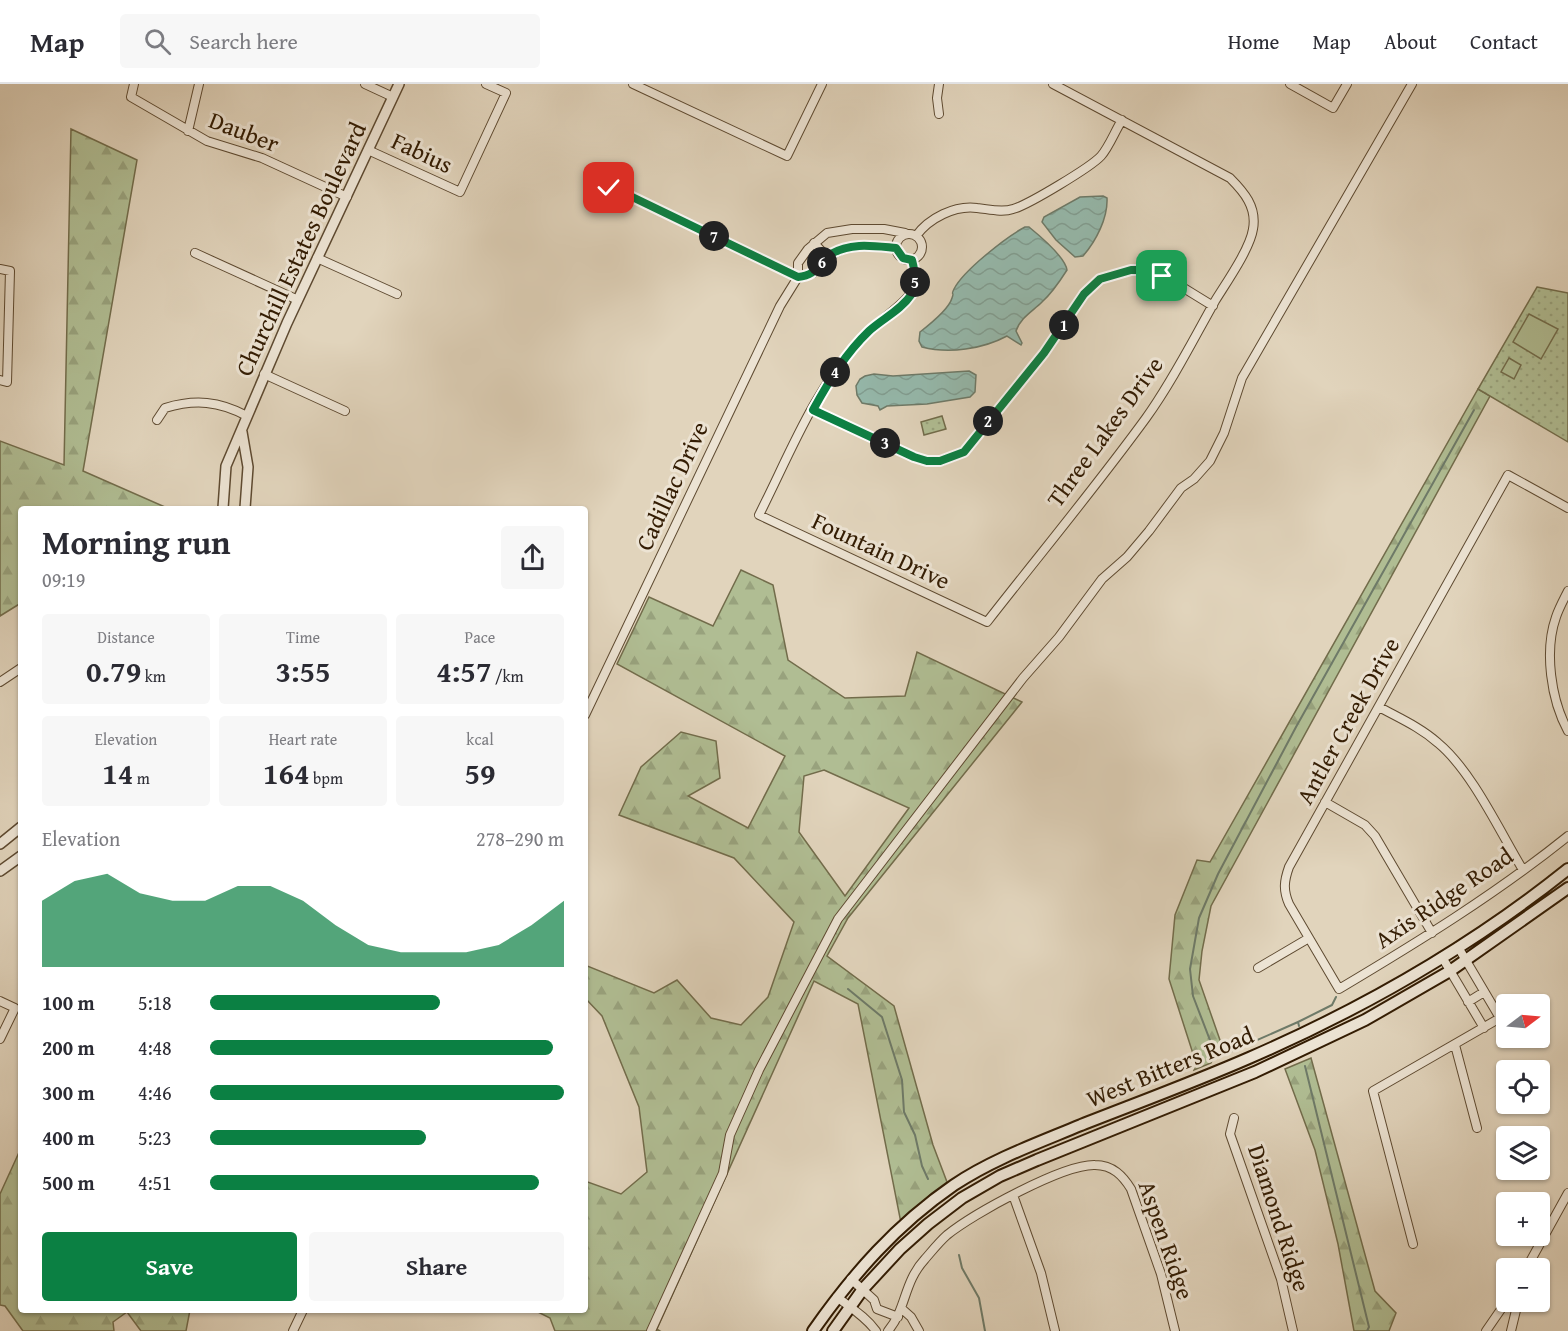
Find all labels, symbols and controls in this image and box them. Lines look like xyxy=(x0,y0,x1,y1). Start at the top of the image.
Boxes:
search box xyxy=(120,14,540,68)
text: Map xyxy=(30,21,84,62)
icon: search xyxy=(141,25,174,58)
text: Search here xyxy=(189,25,298,57)
text: Home xyxy=(1228,26,1279,57)
text: Map xyxy=(1312,26,1351,57)
text: About xyxy=(1384,26,1437,57)
text: Contact xyxy=(1470,26,1538,57)
street label: Dauber xyxy=(204,102,284,161)
street label: Churchill Estates Boulevard xyxy=(226,116,375,381)
street label: Fabius xyxy=(386,123,459,182)
pin xyxy=(583,162,634,213)
icon: check xyxy=(592,171,625,204)
pin: 7 xyxy=(699,221,729,251)
text: 7 xyxy=(710,224,718,248)
pin: 6 xyxy=(807,247,837,277)
text: 6 xyxy=(818,250,826,274)
pin xyxy=(1136,250,1187,301)
icon: arrive xyxy=(1145,259,1178,292)
pin: 5 xyxy=(900,267,930,297)
text: 5 xyxy=(911,270,919,294)
pin: 1 xyxy=(1049,310,1079,340)
text: 1 xyxy=(1060,313,1068,337)
street label: Three Lakes Drive xyxy=(1038,349,1171,514)
pin: 4 xyxy=(820,357,850,387)
text: 4 xyxy=(831,360,839,384)
pin: 2 xyxy=(973,406,1003,436)
text: 2 xyxy=(984,409,992,433)
street label: Cadillac Drive xyxy=(626,416,717,556)
pin: 3 xyxy=(870,428,900,458)
text: 3 xyxy=(881,431,889,455)
street label: Fountain Drive xyxy=(806,503,956,598)
text: Morning run xyxy=(42,518,231,566)
button: share xyxy=(501,526,564,589)
text: 09:19 xyxy=(42,565,85,594)
text: Distance xyxy=(97,625,155,649)
text: Time xyxy=(286,625,320,649)
text: Pace xyxy=(465,625,495,649)
street label: Antler Creek Drive xyxy=(1287,631,1408,811)
text: 0.79 xyxy=(86,649,141,693)
text: 3:55 xyxy=(275,649,331,693)
text: 4:57 xyxy=(436,649,491,693)
text: km xyxy=(141,664,166,688)
text: /km xyxy=(491,664,524,688)
text: Elevation xyxy=(95,727,157,751)
text: Heart rate xyxy=(269,727,337,751)
text: kcal xyxy=(466,727,494,751)
text: 14 xyxy=(102,751,133,795)
text: 164 xyxy=(263,751,310,795)
text: 59 xyxy=(464,751,496,795)
text: m xyxy=(133,766,150,790)
text: bpm xyxy=(310,766,343,790)
text: Elevation xyxy=(42,824,120,853)
text: 278–290 m xyxy=(476,824,564,853)
street label: Axis Ridge Road xyxy=(1367,838,1520,957)
text: 100 m xyxy=(42,988,95,1017)
text: 5:18 xyxy=(138,988,172,1017)
north arrow xyxy=(1496,994,1550,1048)
map controls xyxy=(1496,994,1550,1312)
street label: West Bitters Road xyxy=(1081,1017,1259,1116)
text: 200 m xyxy=(42,1033,95,1062)
text: 4:48 xyxy=(138,1033,172,1062)
button: locate xyxy=(1496,1060,1550,1114)
text: 300 m xyxy=(42,1078,95,1107)
text: 4:46 xyxy=(138,1078,172,1107)
text: 400 m xyxy=(42,1123,95,1152)
text: 5:23 xyxy=(138,1123,172,1152)
button: layers xyxy=(1496,1126,1550,1180)
street label: Diamond Ridge xyxy=(1239,1140,1320,1296)
text: 500 m xyxy=(42,1168,95,1197)
text: 4:51 xyxy=(138,1168,172,1197)
street label: Aspen Ridge xyxy=(1130,1176,1203,1304)
button: + xyxy=(1496,1192,1550,1246)
button: Save xyxy=(42,1232,297,1301)
button: Share xyxy=(309,1232,564,1301)
button: − xyxy=(1496,1258,1550,1312)

